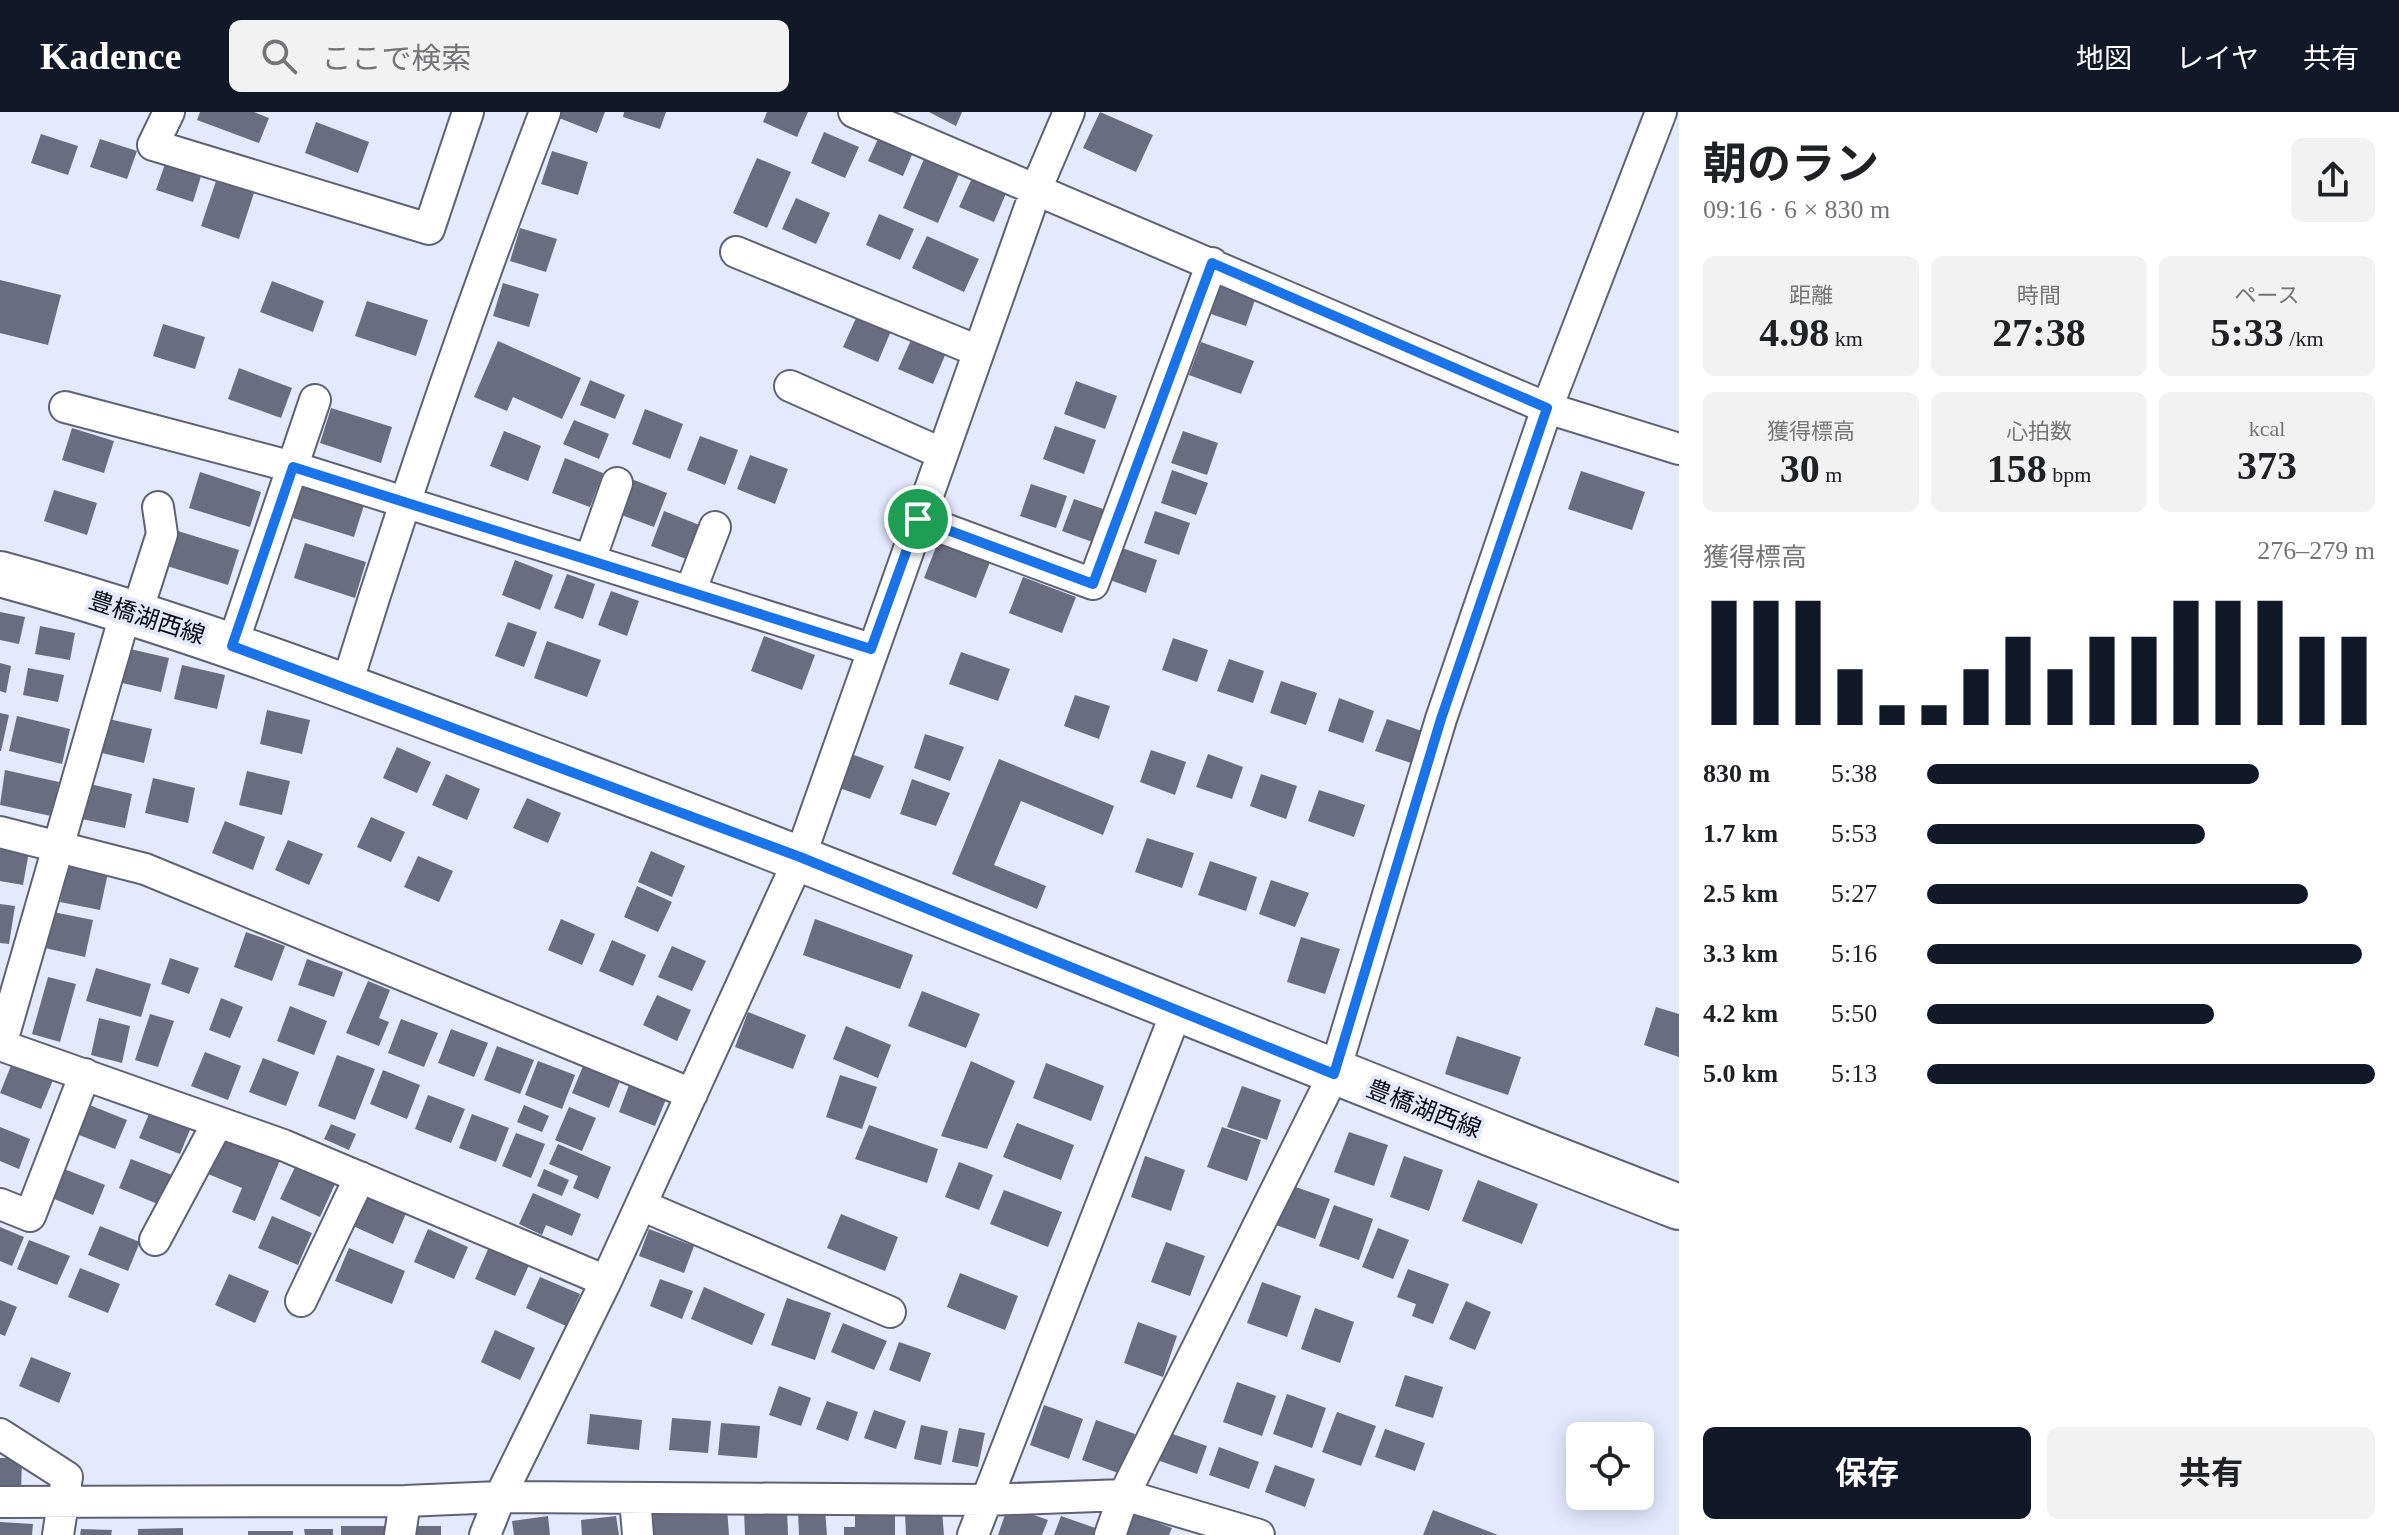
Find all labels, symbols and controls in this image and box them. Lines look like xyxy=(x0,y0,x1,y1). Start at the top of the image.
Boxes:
search box xyxy=(229,20,789,92)
icon: search xyxy=(257,34,301,78)
text: Kadence xyxy=(40,35,181,77)
text: ここで検索 xyxy=(321,42,471,75)
text: 地図 xyxy=(2076,43,2132,74)
text: レイヤ xyxy=(2176,43,2259,74)
text: 共有 xyxy=(2303,43,2359,74)
button: share xyxy=(2291,138,2375,222)
text: 朝のラン xyxy=(1703,140,1879,189)
text: 09:16 · 6 × 830 m xyxy=(1703,195,1890,224)
text: 距離 xyxy=(1789,283,1833,308)
text: 時間 xyxy=(2017,283,2061,308)
text: ペース xyxy=(2235,283,2299,308)
text: 4.98 xyxy=(1759,310,1829,355)
text: 27:38 xyxy=(1992,310,2086,355)
text: 5:33 xyxy=(2210,310,2284,355)
text: km xyxy=(1829,326,1863,351)
text: /km xyxy=(2284,326,2324,351)
text: kcal xyxy=(2249,416,2285,441)
text: 獲得標高 xyxy=(1767,419,1855,444)
text: 心拍数 xyxy=(2006,419,2072,444)
text: 373 xyxy=(2237,443,2297,488)
text: 30 xyxy=(1780,446,1820,491)
text: 158 xyxy=(1987,446,2047,491)
text: m xyxy=(1820,462,1842,487)
text: bpm xyxy=(2047,462,2091,487)
pin xyxy=(884,485,952,553)
icon: arrive xyxy=(896,497,940,541)
text: 276–279 m xyxy=(2257,536,2375,565)
text: 獲得標高 xyxy=(1703,543,1807,572)
street label: 豊橋湖西線 xyxy=(86,587,208,649)
text: 830 m xyxy=(1703,759,1770,788)
text: 5:38 xyxy=(1831,759,1877,788)
text: 1.7 km xyxy=(1703,819,1778,848)
text: 5:53 xyxy=(1831,819,1877,848)
text: 2.5 km xyxy=(1703,879,1778,908)
text: 5:27 xyxy=(1831,879,1877,908)
text: 3.3 km xyxy=(1703,939,1778,968)
text: 5:16 xyxy=(1831,939,1877,968)
text: 4.2 km xyxy=(1703,999,1778,1028)
text: 5:50 xyxy=(1831,999,1877,1028)
text: 5.0 km xyxy=(1703,1059,1778,1088)
text: 5:13 xyxy=(1831,1059,1877,1088)
street label: 豊橋湖西線 xyxy=(1363,1075,1485,1143)
map controls xyxy=(1566,1422,1654,1510)
button: locate xyxy=(1566,1422,1654,1510)
button: 保存 xyxy=(1703,1427,2031,1519)
button: 共有 xyxy=(2047,1427,2375,1519)

